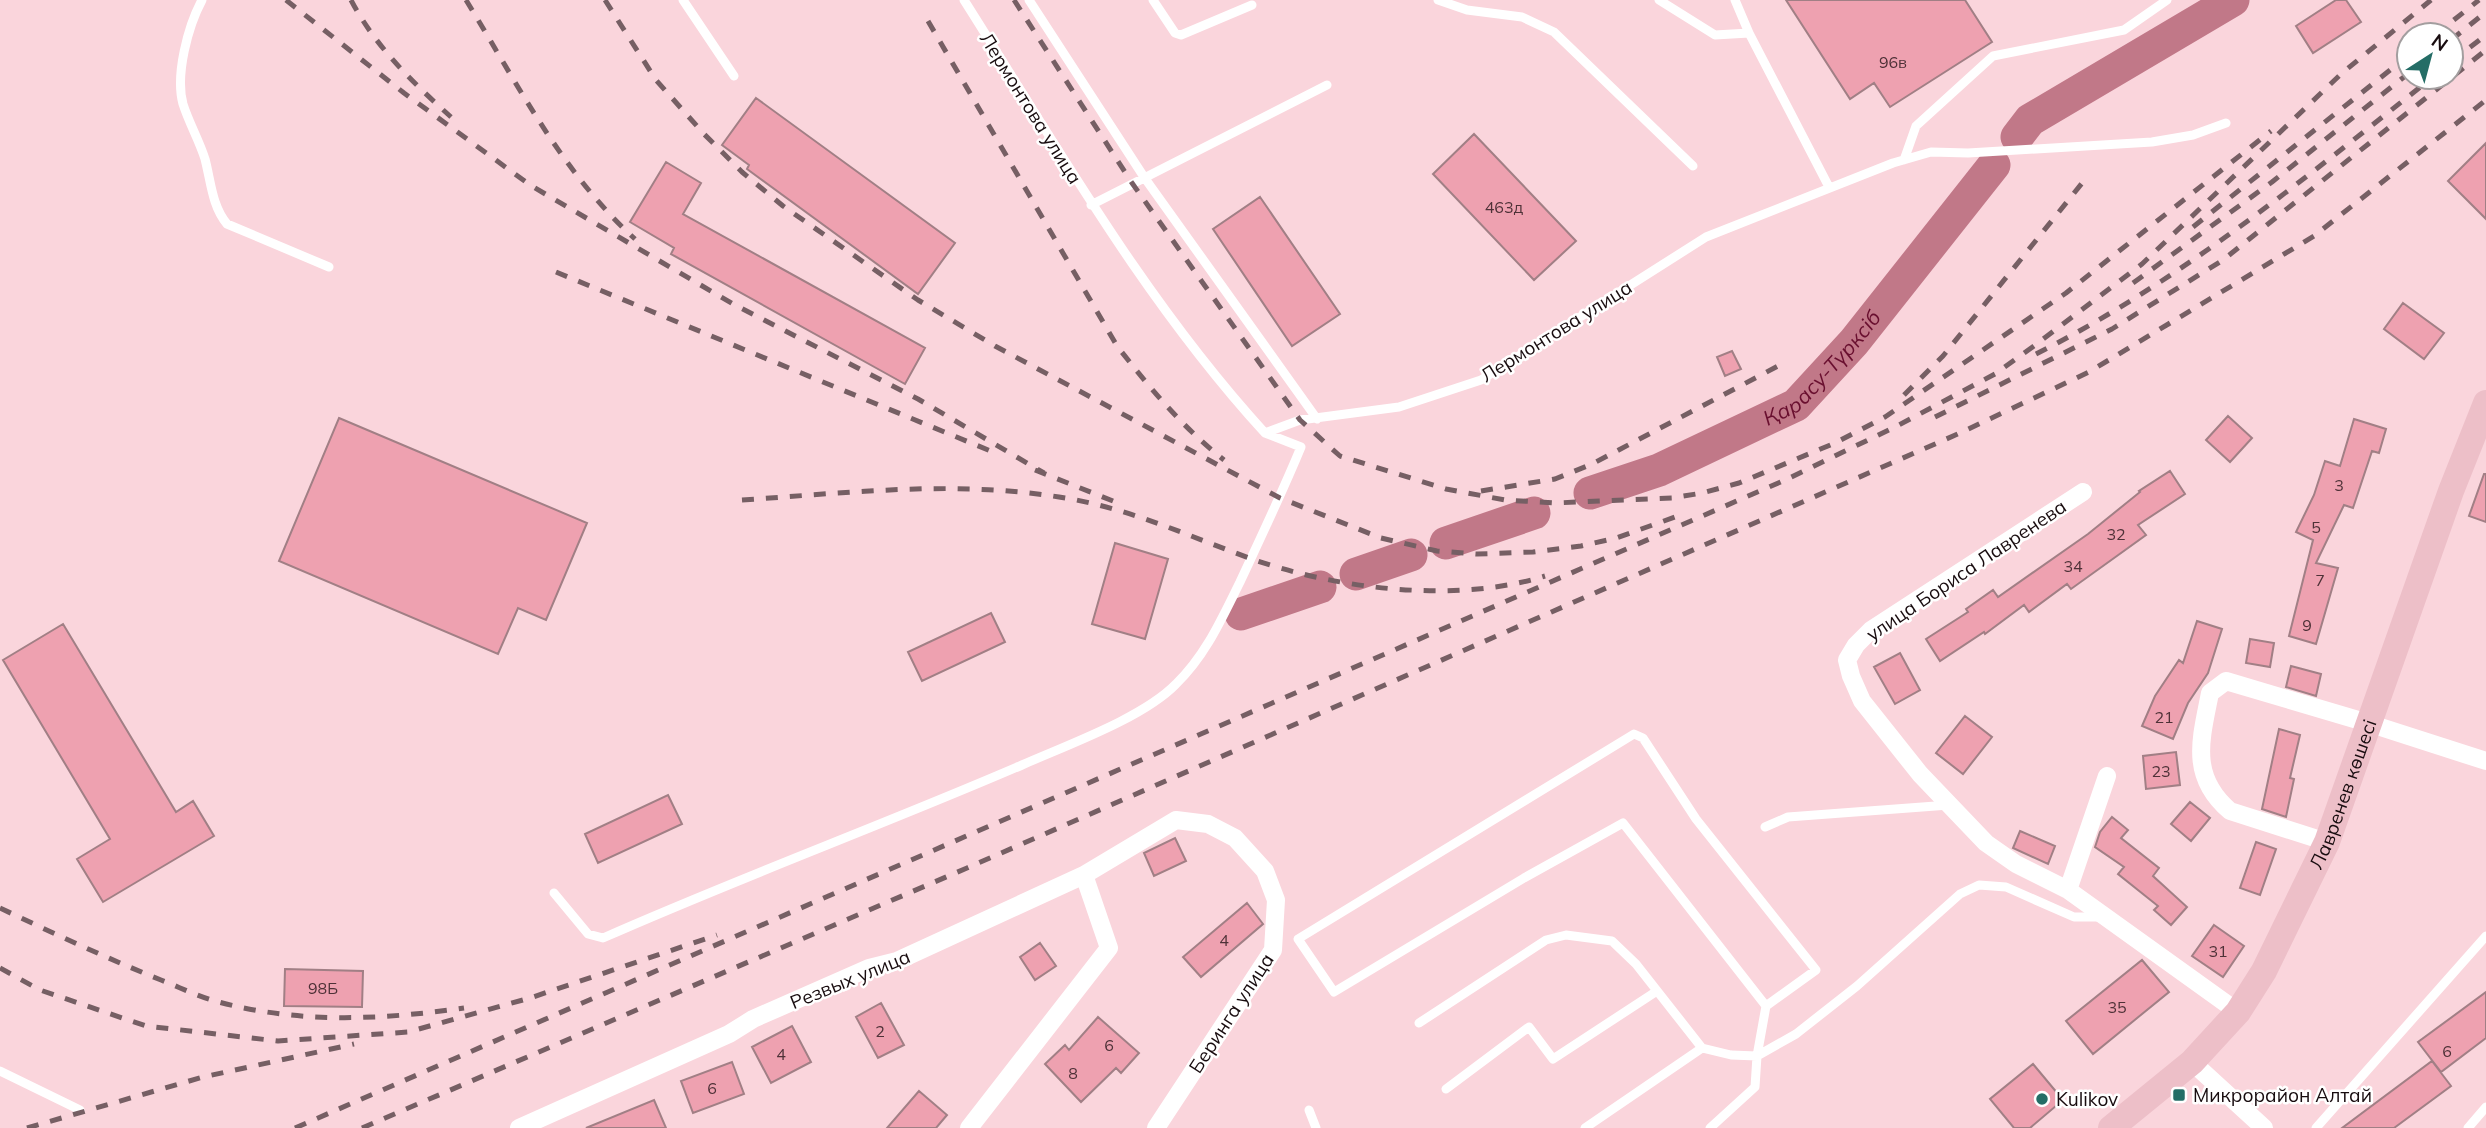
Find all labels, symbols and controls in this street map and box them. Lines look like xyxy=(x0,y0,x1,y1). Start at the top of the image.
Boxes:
north arrow xyxy=(2395,21,2465,91)
street label: Лермонтова улица xyxy=(975,28,1087,188)
text: N xyxy=(2427,28,2453,56)
house number: 96в xyxy=(1879,52,1907,72)
house number: 463д xyxy=(1485,197,1524,217)
street label: Лермонтова улица xyxy=(1476,275,1636,387)
water label: Қарасу-Түрксіб xyxy=(1758,305,1886,431)
house number: 3 xyxy=(2334,475,2344,495)
street label: улица Бориса Лавренева xyxy=(1861,494,2071,646)
house number: 5 xyxy=(2311,517,2321,537)
house number: 32 xyxy=(2106,524,2126,544)
house number: 34 xyxy=(2063,556,2083,576)
house number: 7 xyxy=(2315,570,2325,590)
house number: 9 xyxy=(2302,615,2312,635)
house number: 21 xyxy=(2154,707,2174,727)
street label: Лавренев көшесі xyxy=(2304,716,2381,873)
house number: 23 xyxy=(2151,761,2171,781)
house number: 4 xyxy=(1219,930,1229,950)
house number: 31 xyxy=(2208,941,2228,961)
street label: Резвых улица xyxy=(786,944,914,1014)
street label: Беринга улица xyxy=(1183,949,1279,1077)
house number: 98Б xyxy=(308,978,338,998)
house number: 35 xyxy=(2107,997,2127,1017)
house number: 2 xyxy=(875,1021,885,1041)
house number: 6 xyxy=(1104,1035,1114,1055)
house number: 6 xyxy=(2442,1041,2452,1061)
house number: 4 xyxy=(776,1044,786,1064)
house number: 8 xyxy=(1068,1063,1078,1083)
house number: 6 xyxy=(707,1078,717,1098)
place label: Микрорайон Алтай xyxy=(2193,1083,2372,1107)
place label: Kulikov xyxy=(2056,1087,2118,1111)
marker: Микрорайон Алтай xyxy=(2171,1087,2187,1103)
marker: Kulikov xyxy=(2034,1091,2050,1107)

